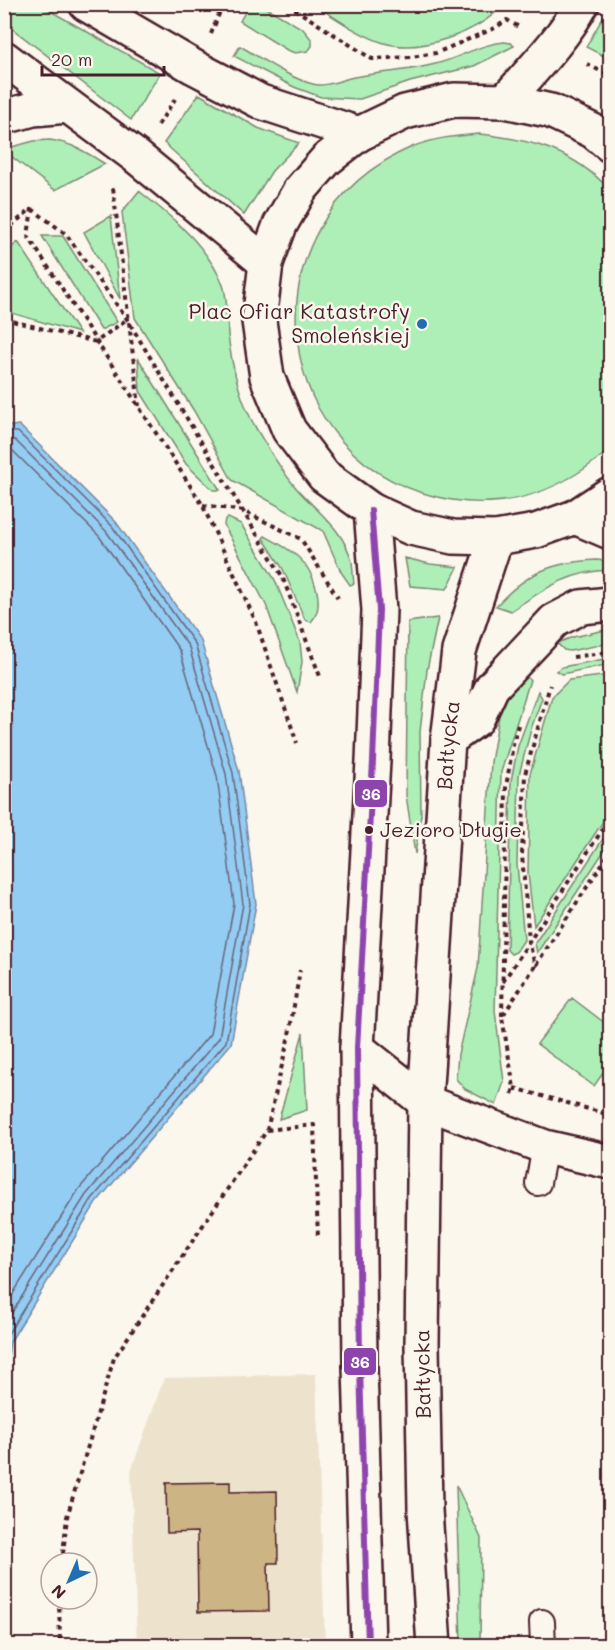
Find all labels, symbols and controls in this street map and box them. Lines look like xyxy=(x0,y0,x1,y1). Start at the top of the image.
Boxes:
scale bar xyxy=(42,39,164,77)
text: 20 m xyxy=(51,47,92,71)
place label: Plac Ofiar Katastrofy Smoleńskiej xyxy=(188,297,410,348)
marker: Plac Ofiar Katastrofy Smoleńskiej xyxy=(415,317,429,331)
street label: Bałtycka xyxy=(430,699,465,790)
line badge: 36 xyxy=(354,779,388,808)
text: 36 xyxy=(361,783,381,804)
place label: Jezioro Długie xyxy=(380,816,522,842)
marker: Jezioro Długie xyxy=(363,824,375,836)
street label: Bałtycka xyxy=(407,1329,436,1419)
line badge: 36 xyxy=(343,1347,377,1376)
text: 36 xyxy=(350,1351,370,1372)
north arrow xyxy=(39,1551,99,1611)
text: N xyxy=(47,1580,70,1604)

